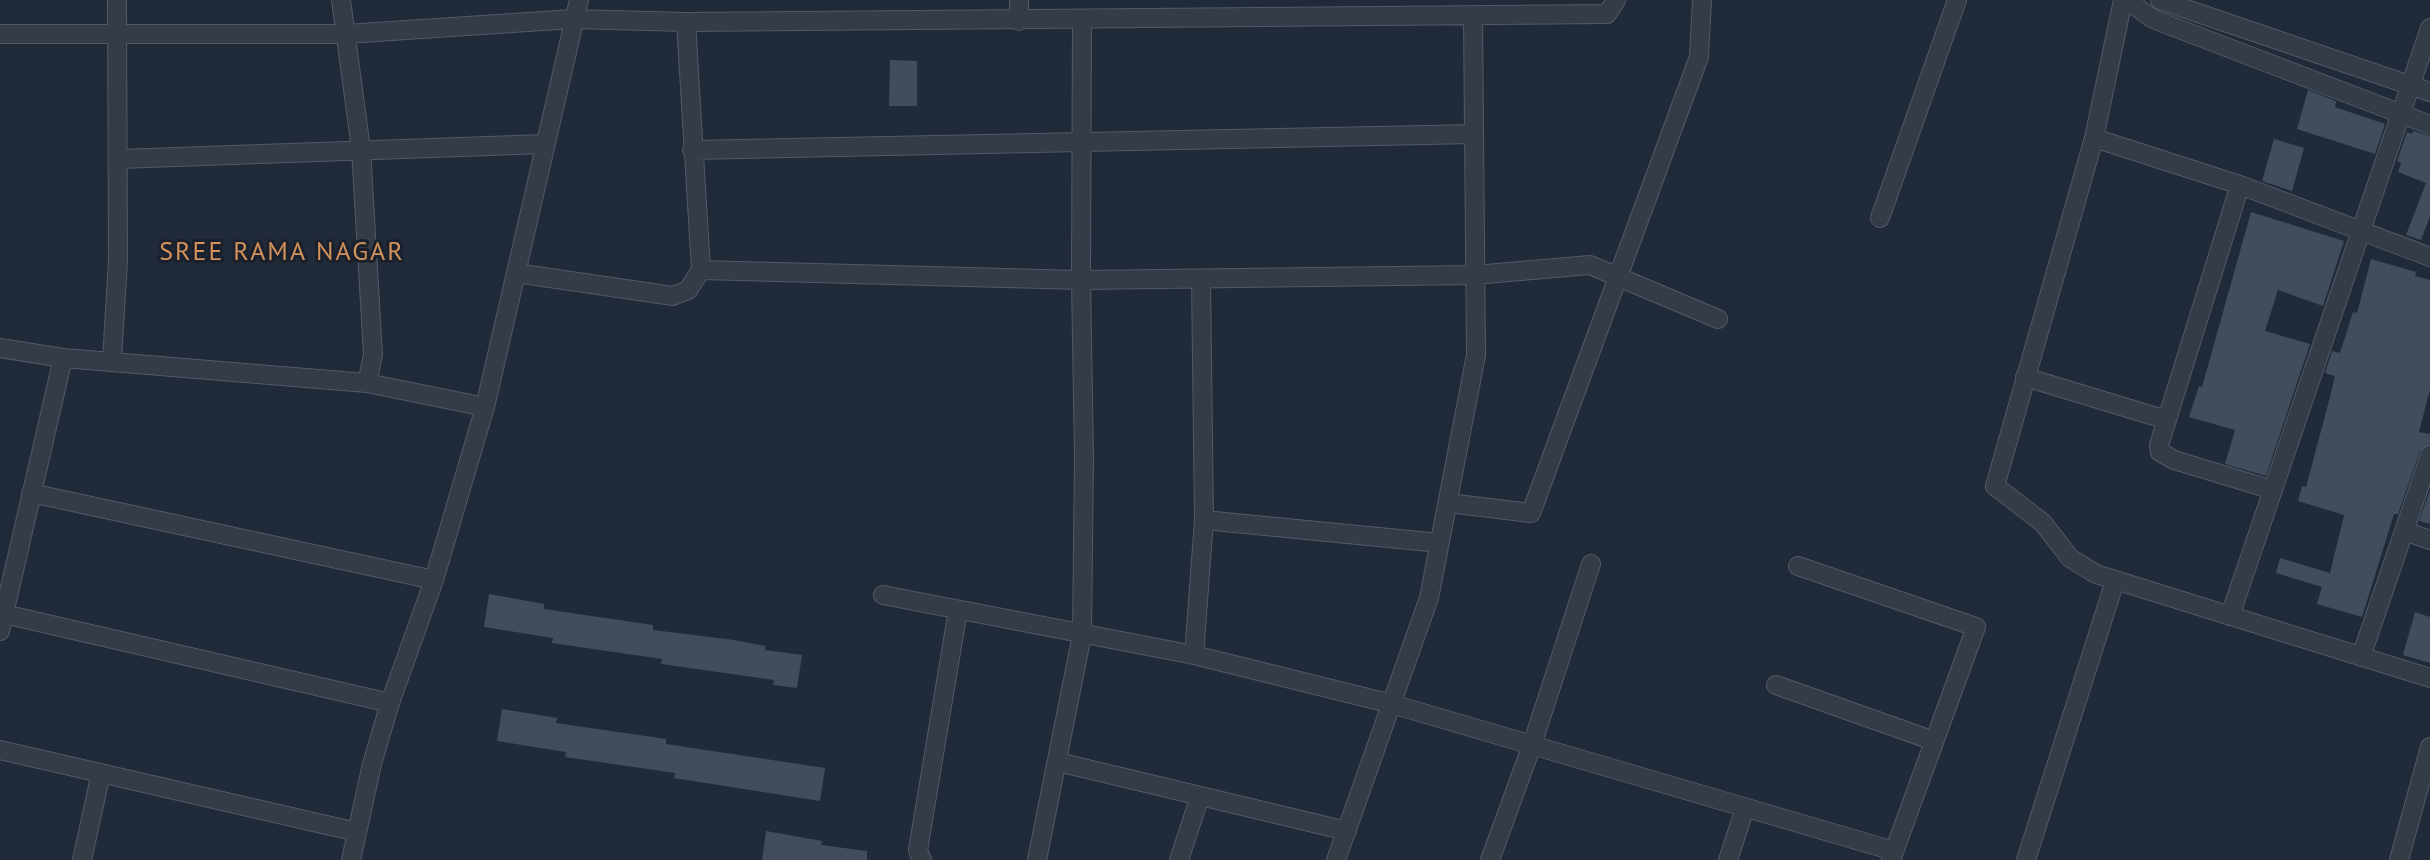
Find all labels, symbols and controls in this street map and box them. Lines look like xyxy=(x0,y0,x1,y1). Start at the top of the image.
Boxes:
district label: SREE RAMA NAGAR xyxy=(161,237,403,269)

